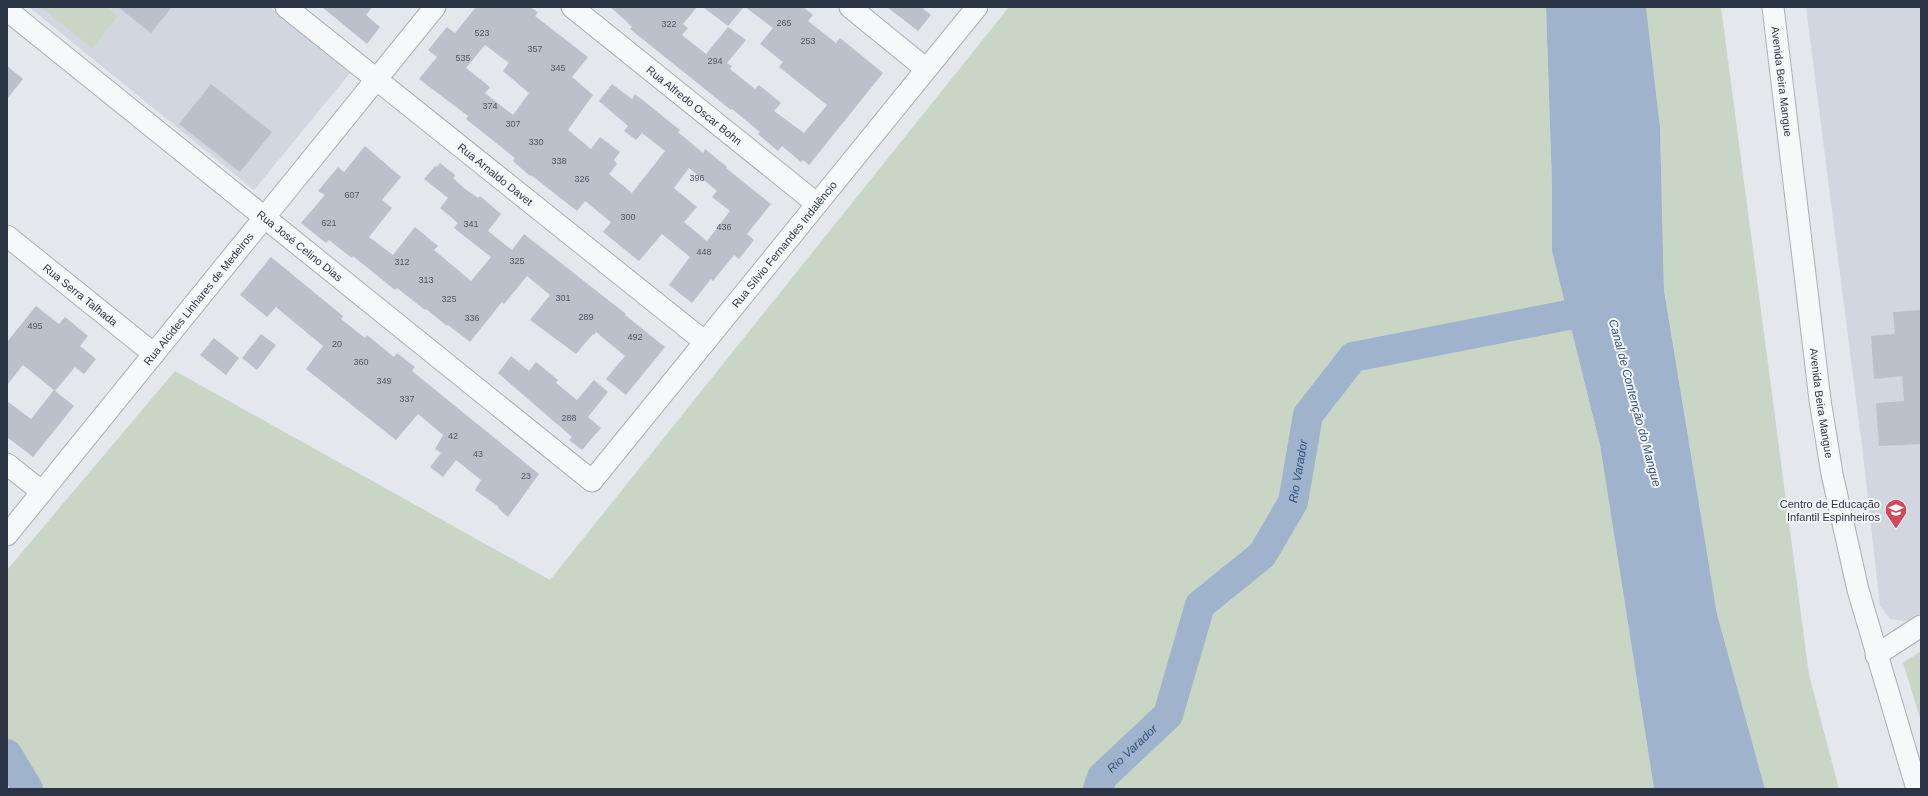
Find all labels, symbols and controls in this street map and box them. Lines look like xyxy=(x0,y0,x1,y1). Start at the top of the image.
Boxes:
house number: 265 xyxy=(776,18,792,28)
house number: 322 xyxy=(661,19,677,29)
street label: Avenida Beira Mangue xyxy=(1769,26,1794,137)
house number: 523 xyxy=(474,28,490,38)
house number: 253 xyxy=(800,36,816,46)
house number: 357 xyxy=(527,44,543,54)
house number: 535 xyxy=(455,53,471,63)
house number: 294 xyxy=(707,56,723,66)
house number: 345 xyxy=(550,63,566,73)
street label: Rua Alfredo Oscar Bohn xyxy=(644,63,744,147)
house number: 374 xyxy=(482,101,498,111)
house number: 307 xyxy=(505,119,521,129)
house number: 330 xyxy=(528,137,544,147)
street label: Rua Arnaldo Davet xyxy=(455,141,535,208)
house number: 338 xyxy=(551,156,567,166)
house number: 396 xyxy=(689,173,705,183)
house number: 326 xyxy=(574,174,590,184)
street label: Rua Sílvio Fernandes Indalêncio xyxy=(729,179,839,310)
house number: 607 xyxy=(344,190,360,200)
street label: Rua José Celino Dias xyxy=(255,208,345,284)
house number: 300 xyxy=(620,212,636,222)
house number: 621 xyxy=(321,218,337,228)
house number: 341 xyxy=(463,219,479,229)
house number: 436 xyxy=(716,222,732,232)
street label: Rua Alcides Linhares de Medeiros xyxy=(141,230,256,368)
house number: 448 xyxy=(696,247,712,257)
house number: 325 xyxy=(509,256,525,266)
house number: 312 xyxy=(394,257,410,267)
street label: Rua Serra Talhada xyxy=(41,261,120,329)
house number: 313 xyxy=(418,275,434,285)
house number: 301 xyxy=(555,293,571,303)
house number: 325 xyxy=(441,294,457,304)
house number: 289 xyxy=(578,312,594,322)
house number: 336 xyxy=(464,313,480,323)
water label: Canal de Contenção do Mangue xyxy=(1606,318,1664,489)
house number: 495 xyxy=(27,321,43,331)
house number: 492 xyxy=(627,332,643,342)
house number: 20 xyxy=(332,339,342,349)
street label: Avenida Beira Mangue xyxy=(1808,347,1835,459)
house number: 360 xyxy=(353,357,369,367)
house number: 349 xyxy=(376,376,392,386)
house number: 337 xyxy=(399,394,415,404)
house number: 288 xyxy=(561,413,577,423)
house number: 42 xyxy=(448,431,458,441)
water label: Rio Varador xyxy=(1286,438,1311,504)
house number: 43 xyxy=(473,449,483,459)
house number: 23 xyxy=(521,471,531,481)
school or university icon: Centro de Educação Infantil Espinheiros xyxy=(1883,497,1909,530)
place label: Centro de Educação Infantil Espinheiros xyxy=(1780,498,1880,523)
water label: Rio Varador xyxy=(1104,721,1161,776)

